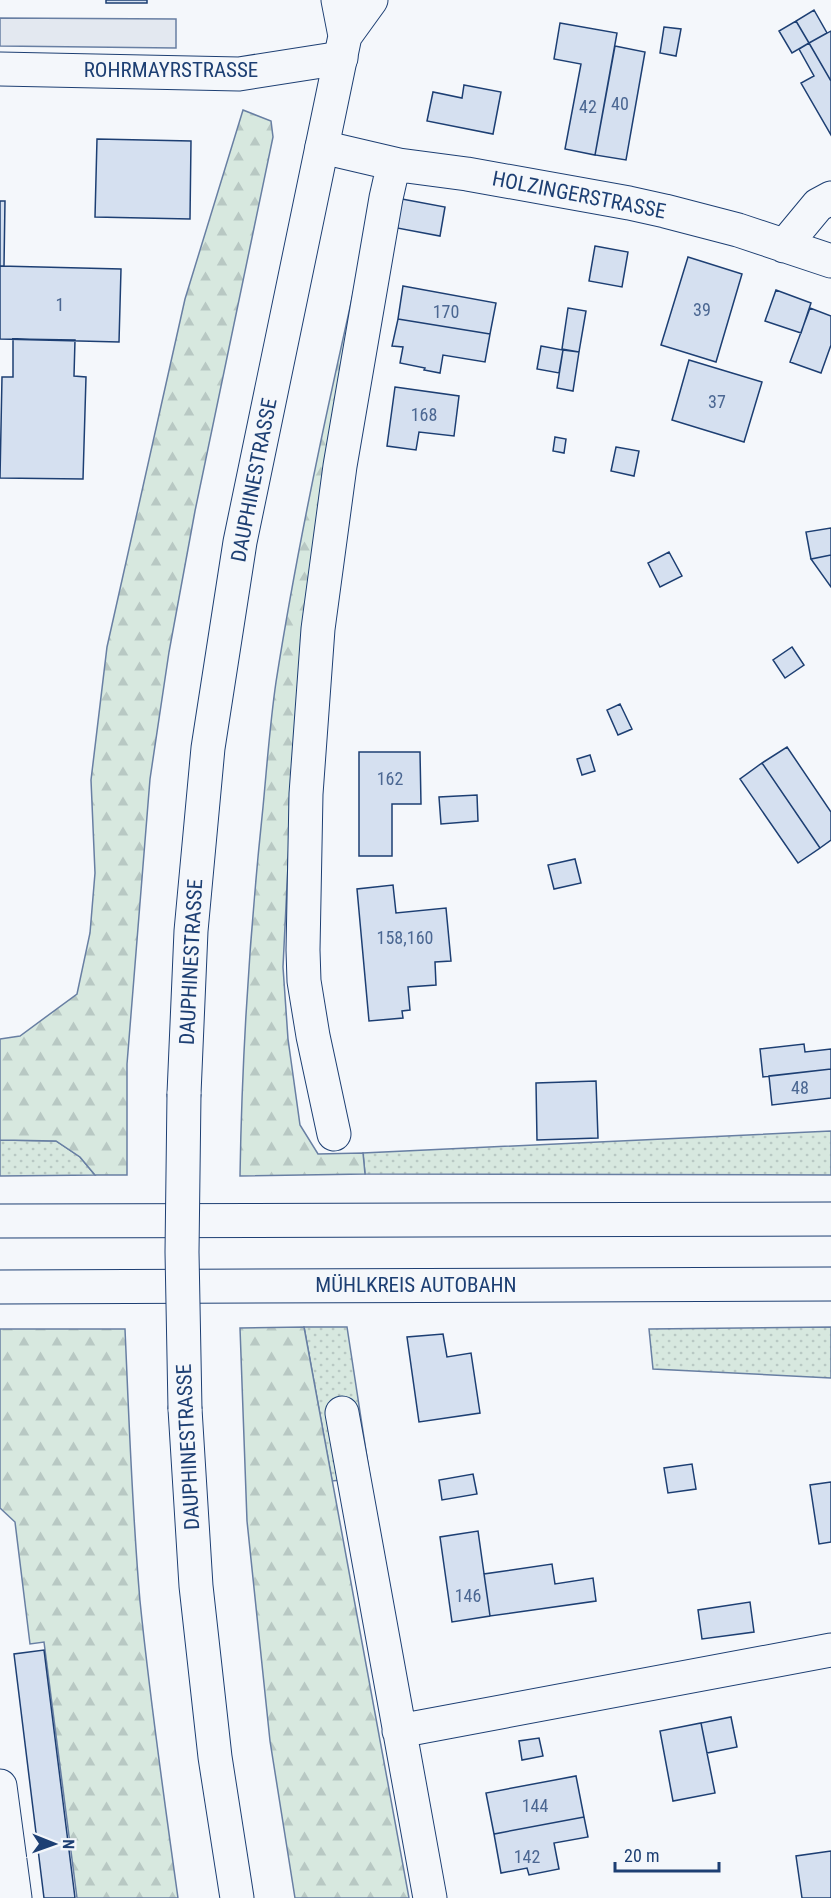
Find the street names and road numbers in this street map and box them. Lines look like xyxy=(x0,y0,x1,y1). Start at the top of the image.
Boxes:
street label: ROHRMAYRSTRASSE xyxy=(84,58,258,82)
street label: HOLZINGERSTRASSE xyxy=(490,166,668,224)
street label: DAUPHINESTRASSE xyxy=(226,396,282,564)
street label: DAUPHINESTRASSE xyxy=(175,878,207,1046)
street label: MÜHLKREIS AUTOBAHN xyxy=(315,1273,517,1297)
street label: DAUPHINESTRASSE xyxy=(172,1363,204,1531)

